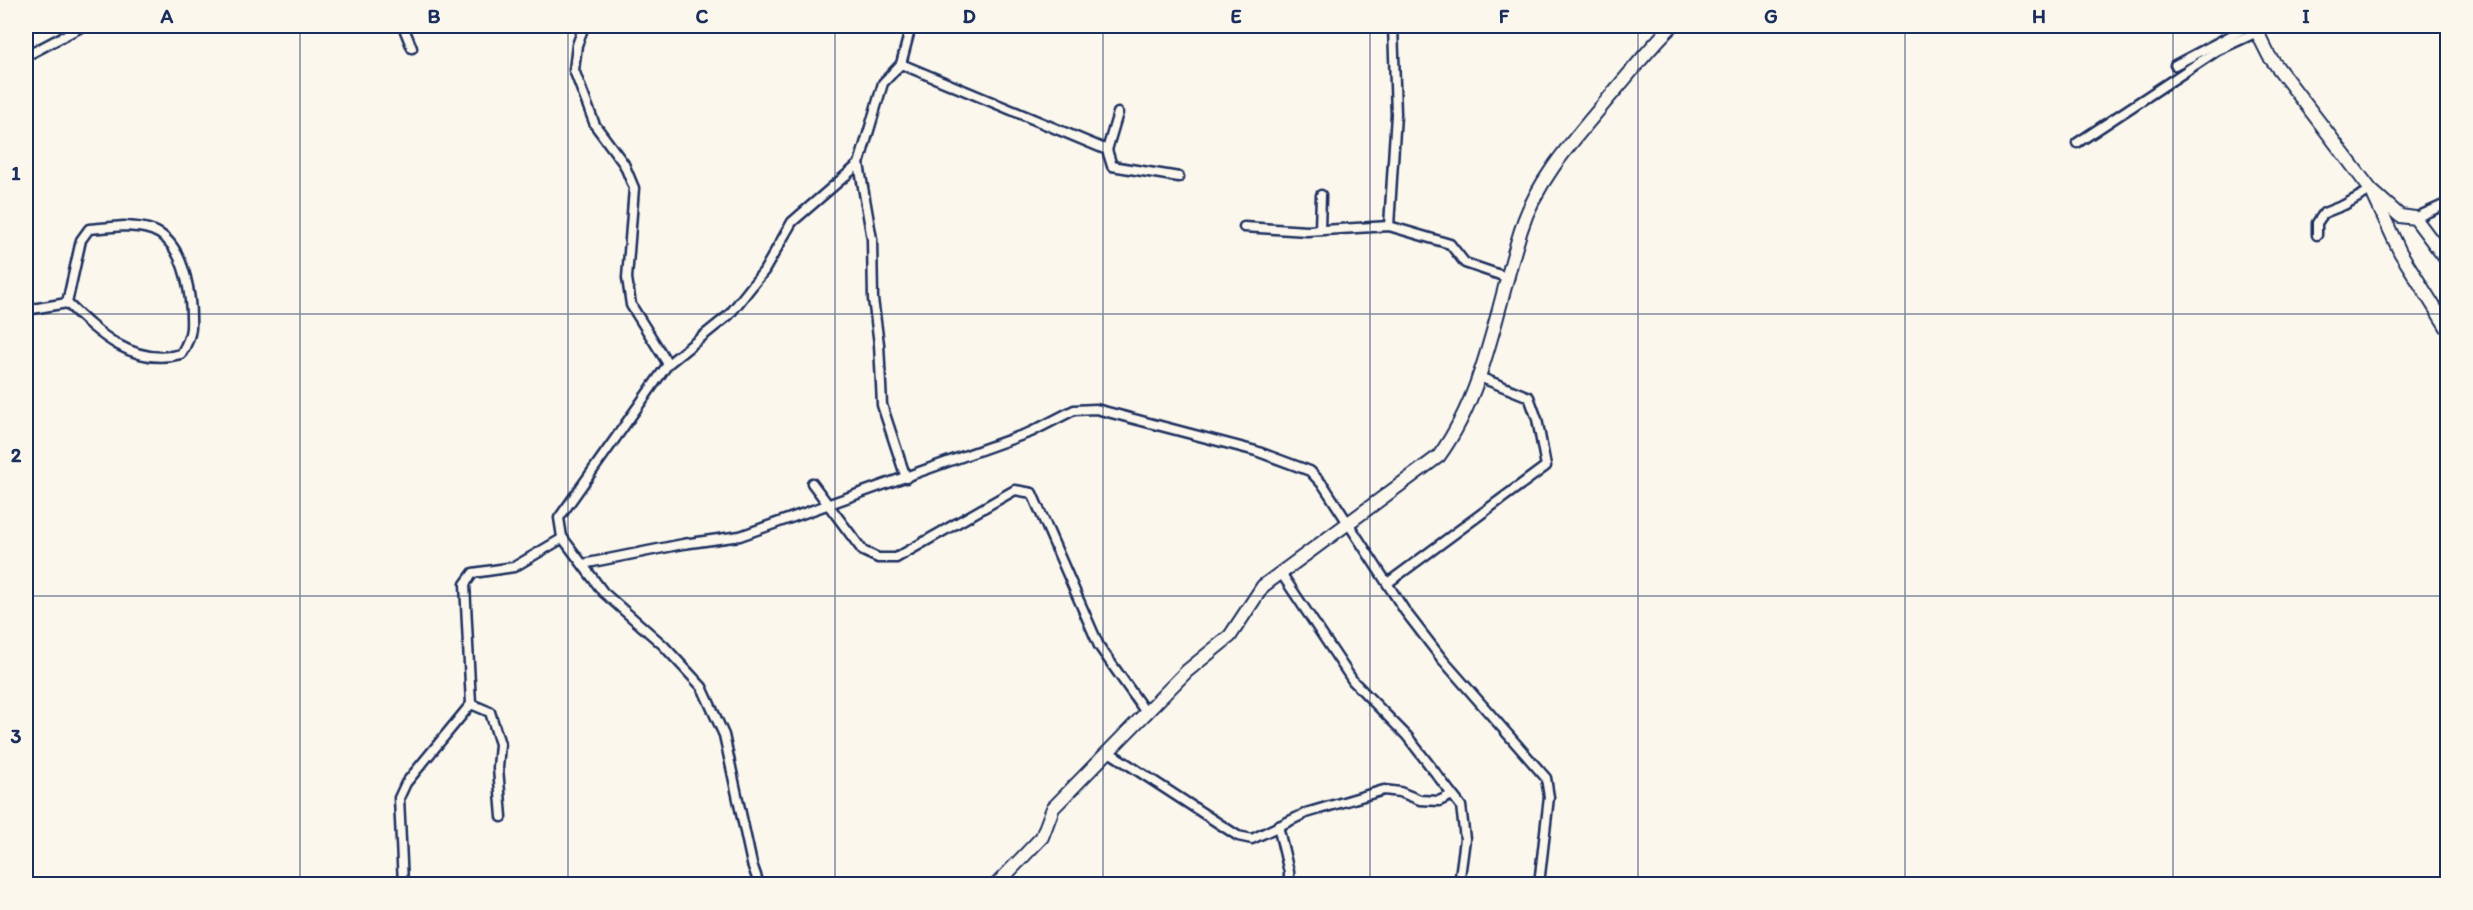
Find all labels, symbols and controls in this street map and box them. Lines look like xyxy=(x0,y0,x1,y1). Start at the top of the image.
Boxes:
text: A xyxy=(160,4,174,28)
text: B xyxy=(428,4,441,28)
text: C xyxy=(696,4,709,28)
text: D xyxy=(962,4,976,28)
text: E xyxy=(1230,4,1242,28)
text: F xyxy=(1499,4,1510,28)
text: G xyxy=(1764,4,1778,28)
text: H xyxy=(2032,4,2046,28)
text: I xyxy=(2302,4,2310,28)
text: 1 xyxy=(11,161,21,185)
text: 2 xyxy=(11,443,22,467)
text: 3 xyxy=(11,724,22,748)

